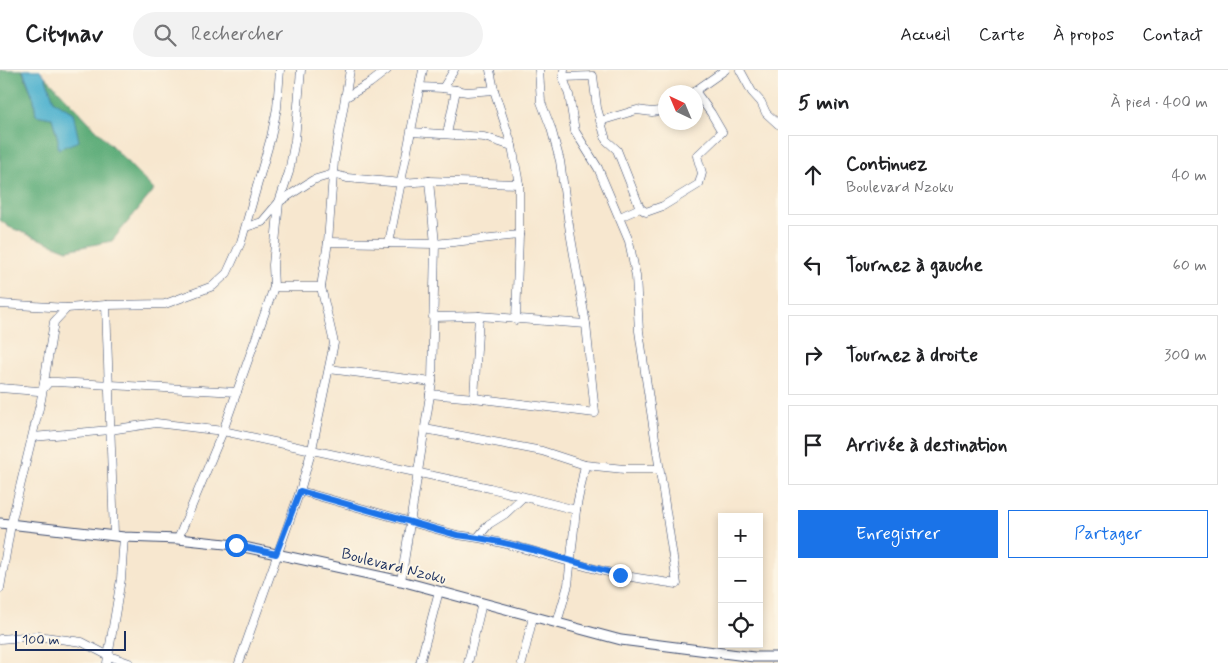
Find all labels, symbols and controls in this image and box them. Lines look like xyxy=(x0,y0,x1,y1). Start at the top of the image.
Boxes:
search box xyxy=(133,12,483,57)
text: Citynav xyxy=(25,19,103,50)
icon: search xyxy=(151,21,179,49)
text: Rechercher xyxy=(191,22,283,47)
text: Accueil xyxy=(900,23,951,47)
text: Carte xyxy=(979,23,1025,47)
text: À propos xyxy=(1053,23,1114,47)
text: Contact xyxy=(1142,23,1203,47)
north arrow xyxy=(658,85,703,130)
text: 5 min xyxy=(798,89,850,117)
text: À pied · 400 m xyxy=(1110,92,1208,113)
text: Continuez xyxy=(846,152,927,177)
icon: ahead xyxy=(799,161,827,189)
text: 40 m xyxy=(1171,165,1207,186)
text: Boulevard Nzoku xyxy=(846,177,954,198)
icon: left xyxy=(799,251,827,279)
text: Tournez à gauche xyxy=(846,253,983,278)
text: 60 m xyxy=(1173,255,1207,276)
icon: right xyxy=(799,341,827,369)
text: Tournez à droite xyxy=(846,343,978,368)
text: 300 m xyxy=(1164,345,1207,366)
icon: arrive xyxy=(799,431,827,459)
text: Arrivée à destination xyxy=(846,433,1007,458)
button: Enregistrer xyxy=(798,510,998,558)
button: Partager xyxy=(1008,510,1208,558)
map controls xyxy=(718,513,763,648)
button: + xyxy=(718,513,763,558)
route start xyxy=(225,534,248,557)
street label: Boulevard Nzoku xyxy=(339,543,448,590)
button: − xyxy=(718,558,763,603)
route end xyxy=(609,564,632,587)
button: locate xyxy=(718,603,763,648)
scale bar xyxy=(15,628,126,651)
text: 100 m xyxy=(22,631,60,649)

